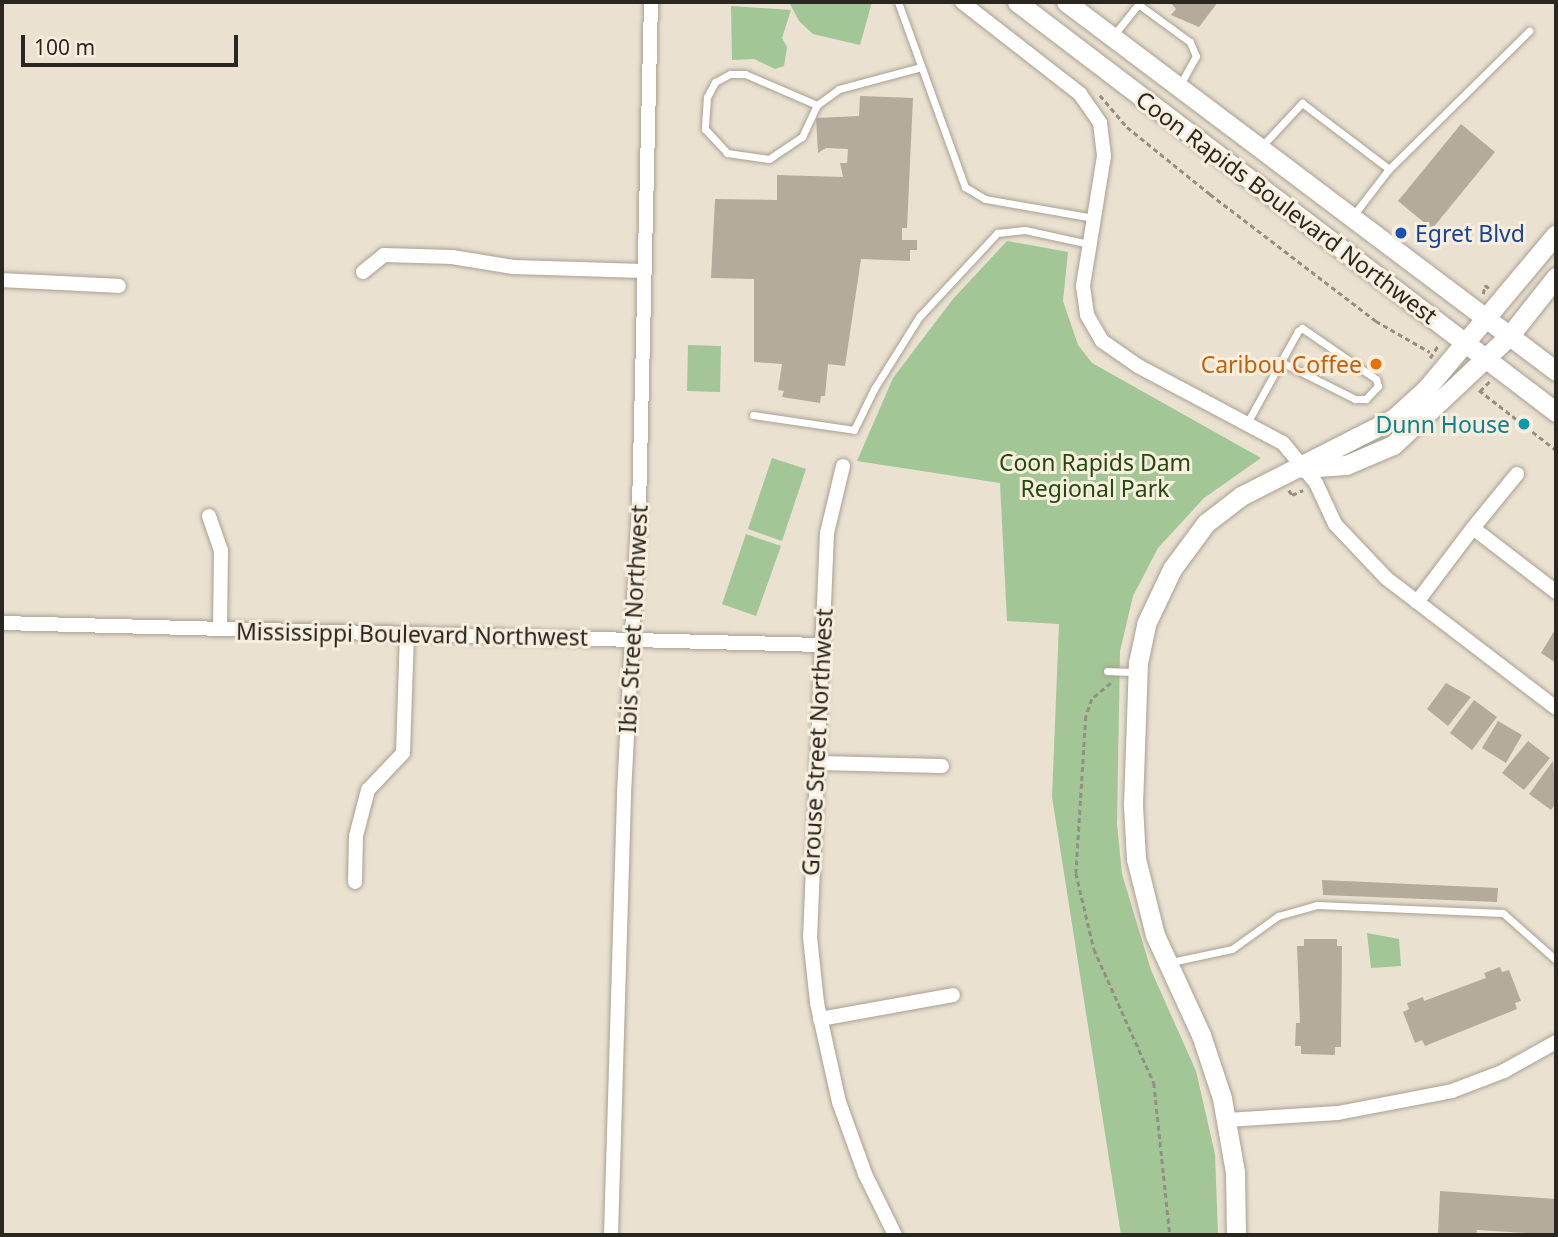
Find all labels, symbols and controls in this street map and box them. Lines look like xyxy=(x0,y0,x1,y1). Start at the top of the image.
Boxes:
scale bar xyxy=(24,21,242,65)
text: 100 m xyxy=(34,33,95,61)
street label: Coon Rapids Boulevard Northwest xyxy=(1131,85,1443,329)
place label: Egret Blvd xyxy=(1415,219,1525,247)
marker: Egret Blvd xyxy=(1393,225,1409,241)
place label: Caribou Coffee xyxy=(1201,350,1362,378)
marker: Caribou Coffee xyxy=(1368,356,1384,372)
place label: Dunn House xyxy=(1375,410,1510,438)
marker: Dunn House xyxy=(1516,416,1532,432)
park label: Coon Rapids Dam Regional Park xyxy=(999,448,1191,502)
street label: Ibis Street Northwest xyxy=(613,504,653,734)
street label: Grouse Street Northwest xyxy=(796,608,838,876)
street label: Mississippi Boulevard Northwest xyxy=(236,617,588,651)

